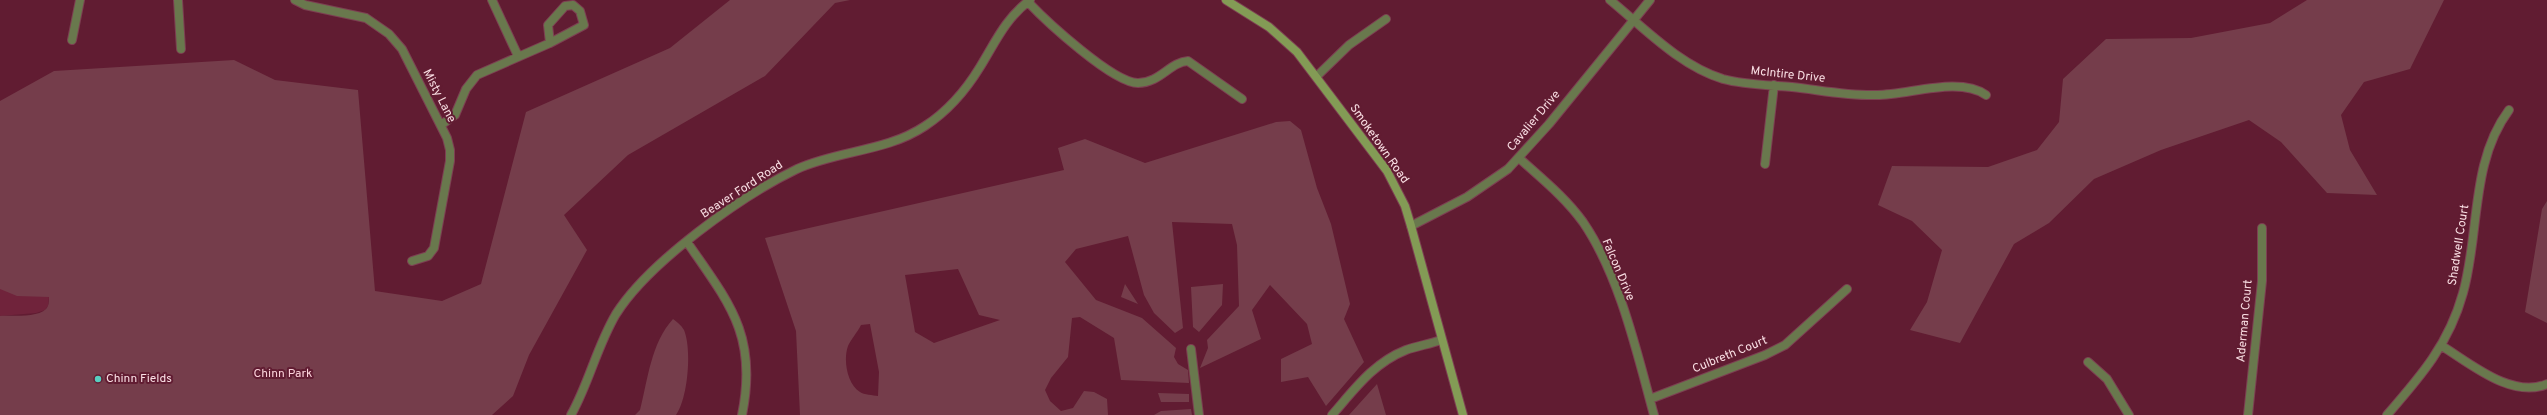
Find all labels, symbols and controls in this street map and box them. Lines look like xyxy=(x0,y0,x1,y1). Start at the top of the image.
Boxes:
street label: McIntire Drive xyxy=(1750,63,1826,87)
street label: Misty Lane xyxy=(419,66,459,126)
street label: Cavalier Drive xyxy=(1504,87,1564,155)
street label: Smoketown Road xyxy=(1346,101,1412,187)
street label: Beaver Ford Road xyxy=(698,157,786,223)
street label: Shadwell Court xyxy=(2445,203,2473,287)
street label: Falcon Drive xyxy=(1598,237,1638,303)
street label: Aderman Court xyxy=(2233,279,2257,363)
street label: Culbreth Court xyxy=(1690,333,1770,377)
park label: Chinn Park xyxy=(254,366,312,382)
place label: Chinn Fields xyxy=(106,371,172,387)
marker: Chinn Fields xyxy=(93,374,103,384)

